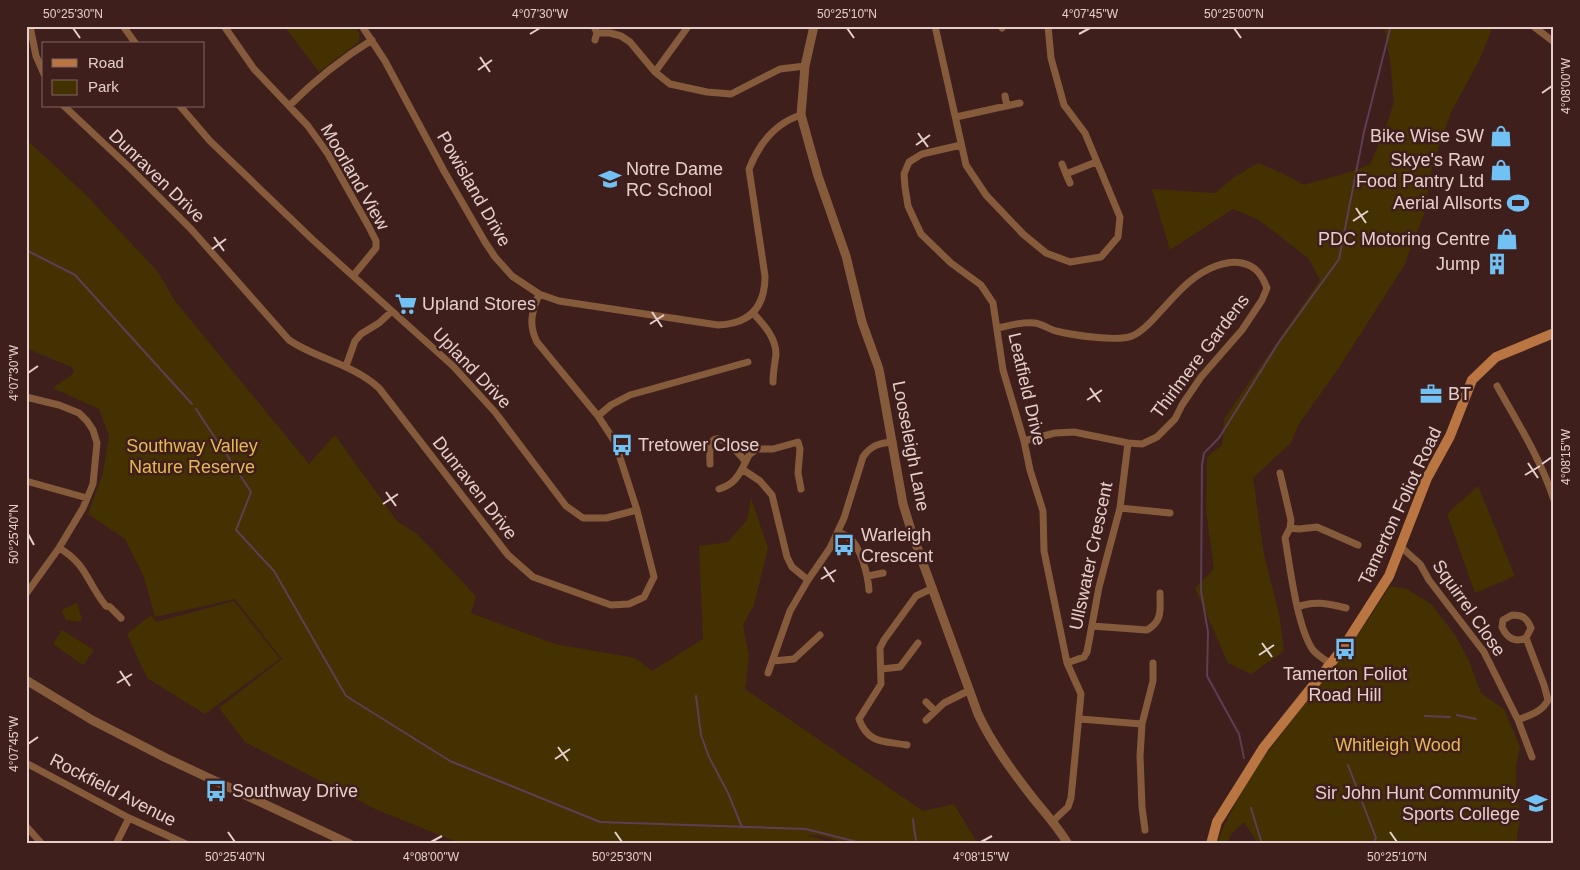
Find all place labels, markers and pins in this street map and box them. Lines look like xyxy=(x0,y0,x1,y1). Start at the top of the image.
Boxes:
shop icon: Bike Wise SW xyxy=(1488,123,1514,149)
place label: Bike Wise SW xyxy=(1370,126,1484,146)
place label: Skye's Raw Food Pantry Ltd xyxy=(1356,150,1485,191)
shop icon: Skye's Raw Food Pantry Ltd xyxy=(1488,157,1514,183)
place label: Notre Dame RC School xyxy=(626,159,723,200)
school or university icon: Notre Dame RC School xyxy=(597,166,623,192)
sports icon: Aerial Allsorts xyxy=(1505,190,1531,216)
place label: Aerial Allsorts xyxy=(1393,193,1502,213)
shop icon: PDC Motoring Centre xyxy=(1494,226,1520,252)
place label: PDC Motoring Centre xyxy=(1318,229,1490,249)
building icon: Jump xyxy=(1484,251,1510,277)
place label: Jump xyxy=(1436,254,1480,274)
supermarket icon: Upland Stores xyxy=(393,291,419,317)
place label: Upland Stores xyxy=(422,294,536,314)
office icon: BT xyxy=(1418,381,1444,407)
place label: BT xyxy=(1448,384,1471,404)
bus stop icon: Tretower Close xyxy=(609,432,635,458)
place label: Tretower Close xyxy=(638,435,759,455)
place label: Warleigh Crescent xyxy=(861,525,933,566)
bus stop icon: Warleigh Crescent xyxy=(831,532,857,558)
bus stop icon: Tamerton Foliot Road Hill xyxy=(1332,636,1358,662)
place label: Tamerton Foliot Road Hill xyxy=(1283,664,1407,705)
bus stop icon: Southway Drive xyxy=(203,778,229,804)
place label: Southway Drive xyxy=(232,781,358,801)
place label: Sir John Hunt Community Sports College xyxy=(1315,783,1520,824)
school or university icon: Sir John Hunt Community Sports College xyxy=(1523,790,1549,816)

